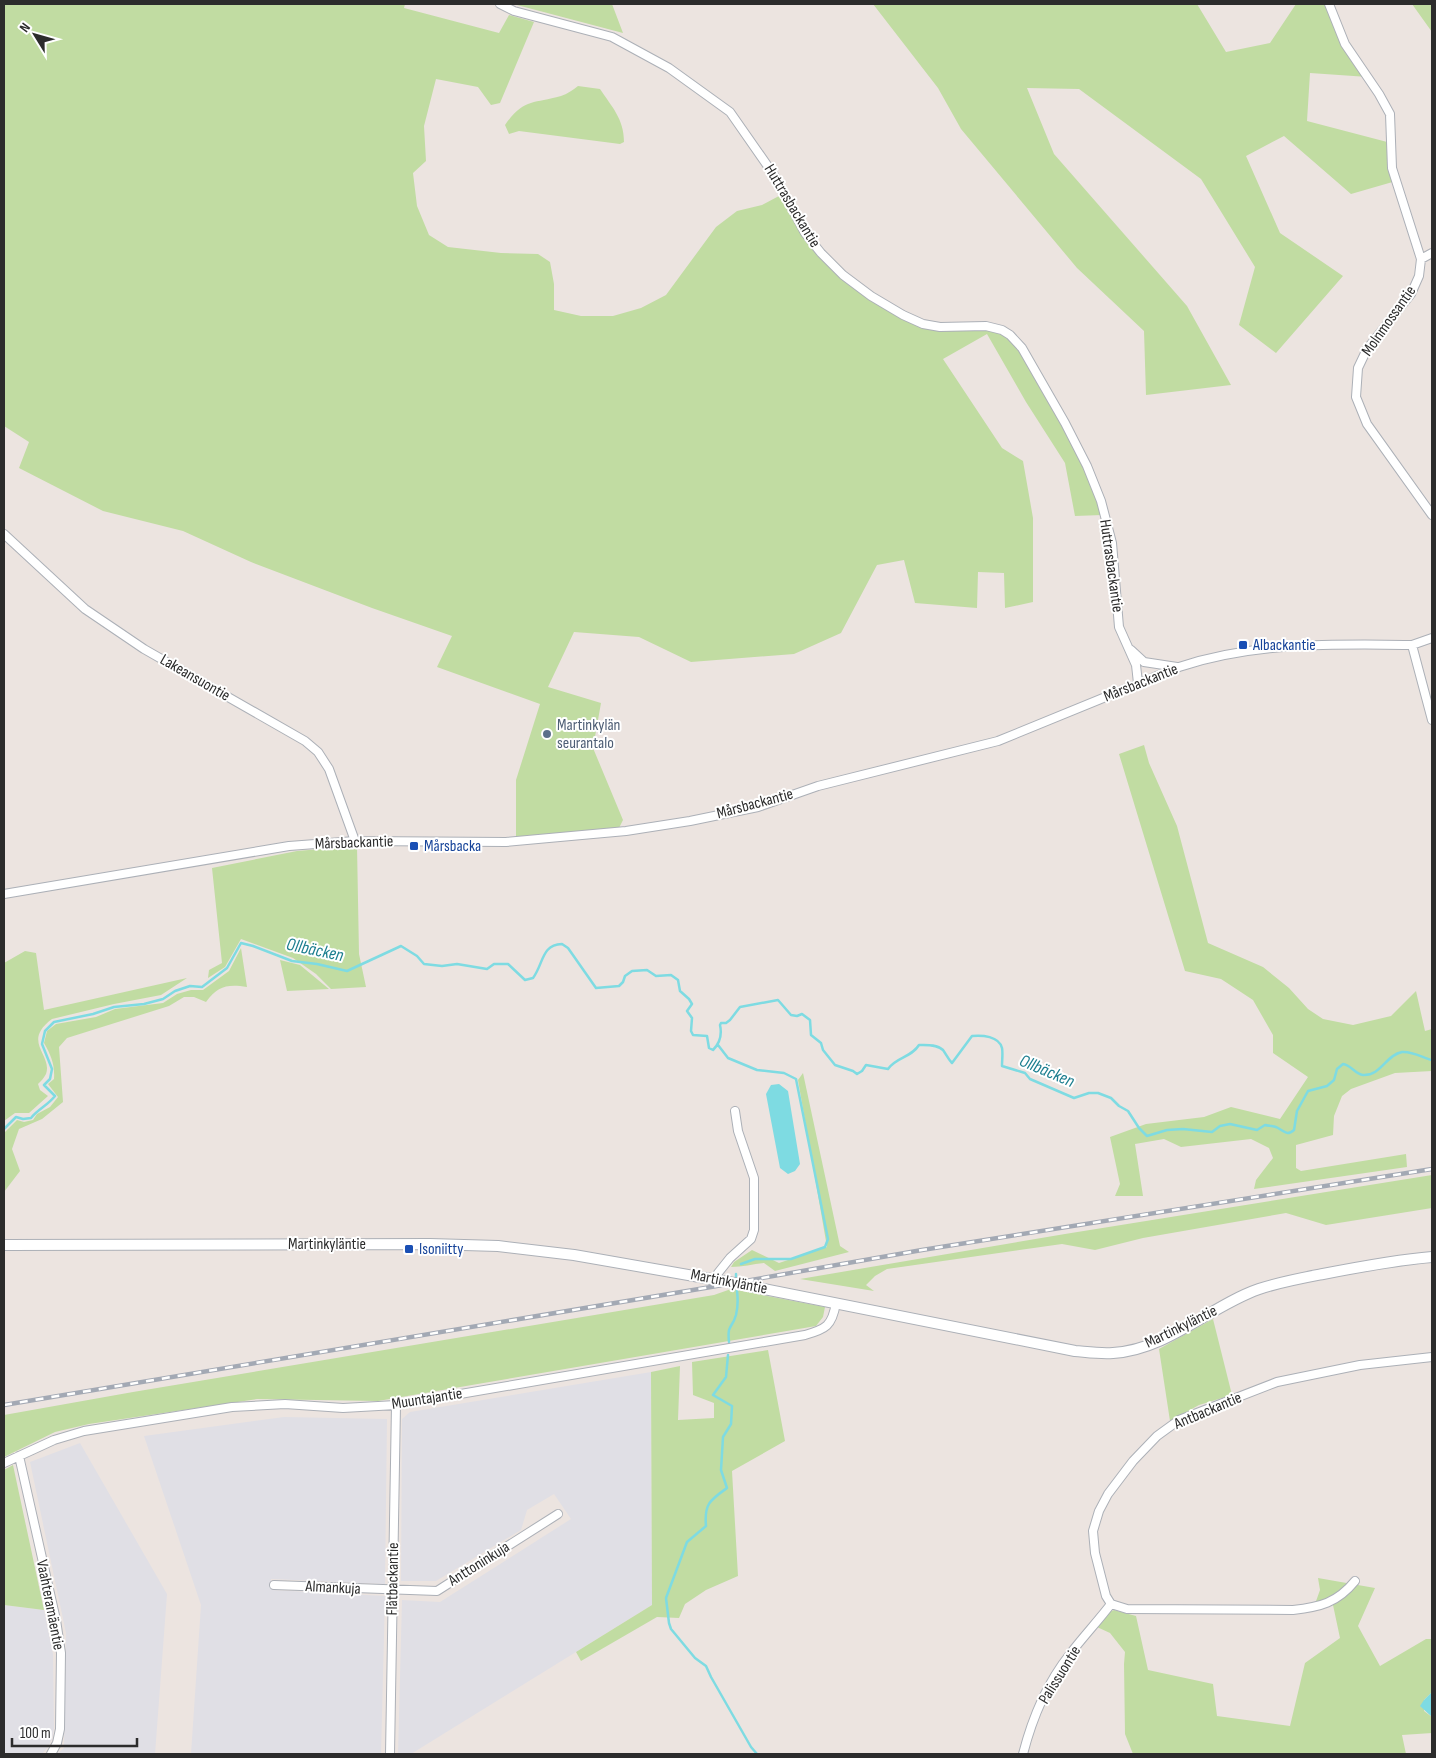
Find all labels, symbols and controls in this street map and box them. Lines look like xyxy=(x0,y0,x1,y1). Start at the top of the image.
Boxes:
north arrow xyxy=(10,10,60,60)
text: N xyxy=(16,19,34,36)
street label: Huttrasbackantie xyxy=(760,161,824,251)
street label: Molnmossantie xyxy=(1358,282,1420,360)
street label: Huttrasbackantie xyxy=(1095,518,1127,614)
place label: Albackantie xyxy=(1252,636,1316,655)
marker: Albackantie xyxy=(1237,639,1249,651)
street label: Lakeansuontie xyxy=(157,650,233,706)
street label: Mårsbackantie xyxy=(1101,659,1181,707)
place label: Martinkylän seurantalo xyxy=(557,716,620,753)
marker: Martinkylän seurantalo xyxy=(541,728,553,740)
street label: Mårsbackantie xyxy=(715,785,795,823)
street label: Mårsbackantie xyxy=(314,832,394,854)
place label: Mårsbacka xyxy=(424,837,481,856)
marker: Mårsbacka xyxy=(408,840,420,852)
water label: Ollbäcken xyxy=(285,934,346,966)
water label: Ollbäcken xyxy=(1016,1050,1078,1092)
street label: Martinkyläntie xyxy=(288,1235,366,1254)
place label: Isoniitty xyxy=(419,1240,463,1259)
marker: Isoniitty xyxy=(403,1243,415,1255)
street label: Martinkyläntie xyxy=(689,1265,769,1299)
street label: Martinkyläntie xyxy=(1142,1301,1220,1353)
street label: Muuntajantie xyxy=(390,1384,464,1414)
street label: Antbackantie xyxy=(1170,1388,1245,1434)
street label: Anttoninkuja xyxy=(444,1538,513,1591)
street label: Flätbackantie xyxy=(383,1542,403,1616)
street label: Vaahteramäentie xyxy=(32,1558,68,1652)
street label: Almankuja xyxy=(304,1577,361,1599)
street label: Palissuontie xyxy=(1035,1642,1085,1708)
scale bar xyxy=(12,1716,138,1748)
text: 100 m xyxy=(20,1724,51,1743)

